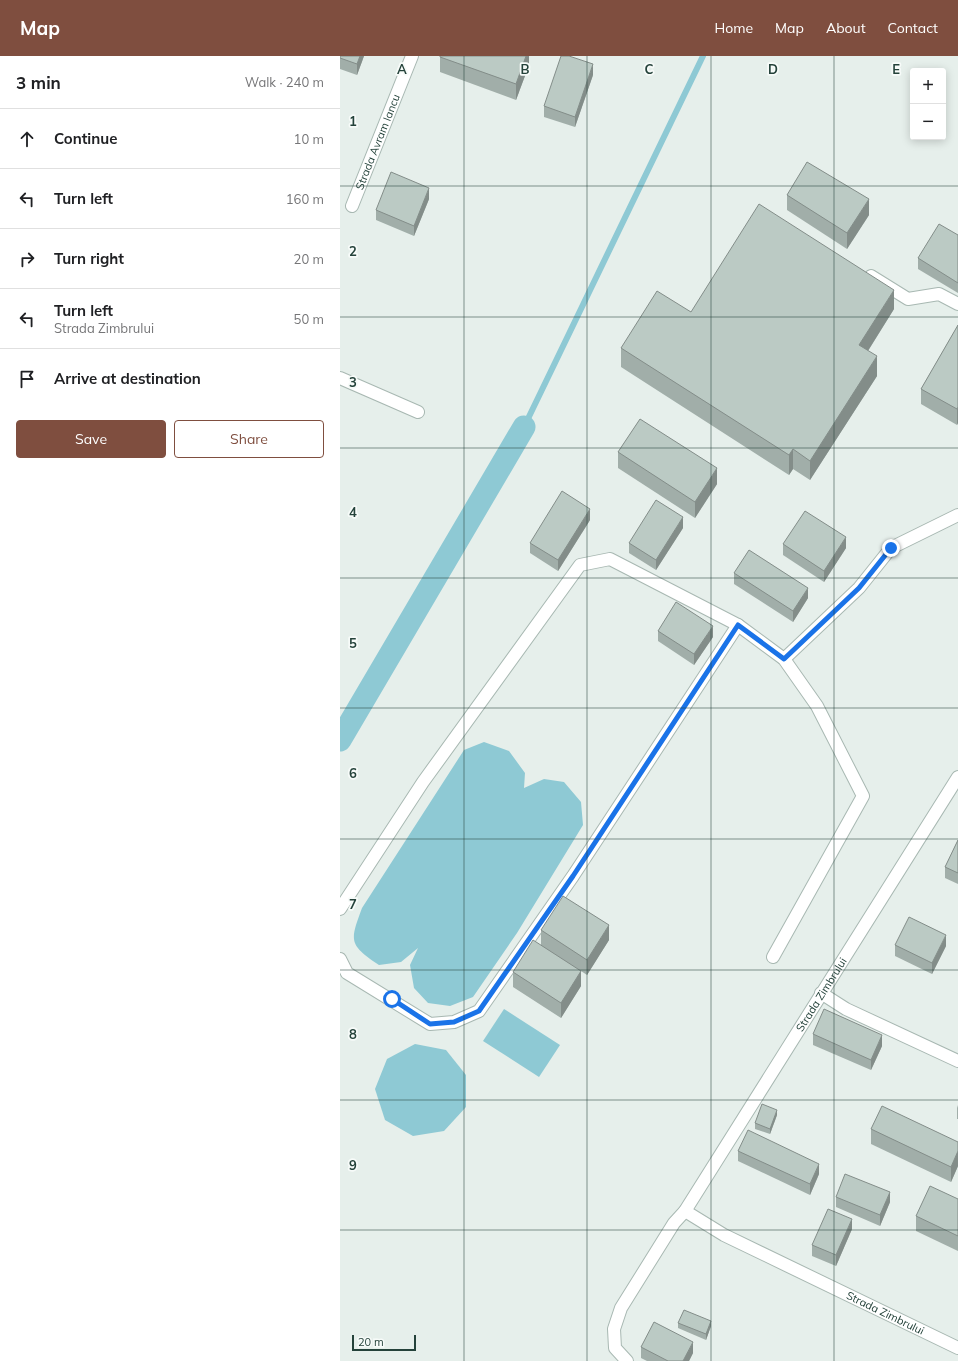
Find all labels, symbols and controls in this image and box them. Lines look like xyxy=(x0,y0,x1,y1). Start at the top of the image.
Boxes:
text: Map xyxy=(20,16,60,40)
text: Home xyxy=(714,19,753,37)
text: Map xyxy=(775,19,804,37)
text: About xyxy=(826,19,866,37)
text: Contact xyxy=(888,19,938,37)
text: A xyxy=(397,61,407,77)
text: B xyxy=(521,61,530,77)
text: C xyxy=(645,61,654,77)
text: D xyxy=(768,61,778,77)
text: E xyxy=(892,61,900,77)
map controls xyxy=(910,68,946,140)
button: + xyxy=(910,68,946,104)
text: 3 min xyxy=(16,72,61,93)
text: Walk · 240 m xyxy=(245,74,324,90)
street label: Strada Avram Iancu xyxy=(352,92,403,192)
button: − xyxy=(910,104,946,140)
text: 1 xyxy=(349,113,357,129)
icon: ahead xyxy=(16,128,38,150)
text: Continue xyxy=(54,129,117,148)
text: 10 m xyxy=(294,131,324,147)
icon: left xyxy=(16,188,38,210)
text: Turn left xyxy=(54,189,113,208)
text: 160 m xyxy=(286,191,324,207)
text: 2 xyxy=(349,243,357,259)
icon: right xyxy=(16,248,38,270)
text: Turn right xyxy=(54,249,124,268)
text: 20 m xyxy=(294,251,324,267)
text: Turn left xyxy=(54,301,113,320)
icon: left xyxy=(16,308,38,330)
text: 50 m xyxy=(294,311,324,327)
text: Strada Zimbrului xyxy=(54,320,154,336)
icon: arrive xyxy=(16,368,38,390)
text: Arrive at destination xyxy=(54,369,201,388)
text: 3 xyxy=(349,374,357,390)
button: Save xyxy=(16,420,166,458)
button: Share xyxy=(174,420,324,458)
text: 4 xyxy=(349,504,357,520)
route end xyxy=(882,539,900,557)
text: 5 xyxy=(349,635,357,651)
text: 6 xyxy=(349,765,357,781)
text: 7 xyxy=(349,896,357,912)
street label: Strada Zimbrului xyxy=(793,955,850,1034)
route start xyxy=(383,990,401,1008)
text: 8 xyxy=(349,1026,357,1042)
text: 9 xyxy=(349,1157,357,1173)
street label: Strada Zimbrului xyxy=(844,1288,927,1338)
scale bar xyxy=(352,1333,416,1352)
text: 20 m xyxy=(358,1335,384,1349)

